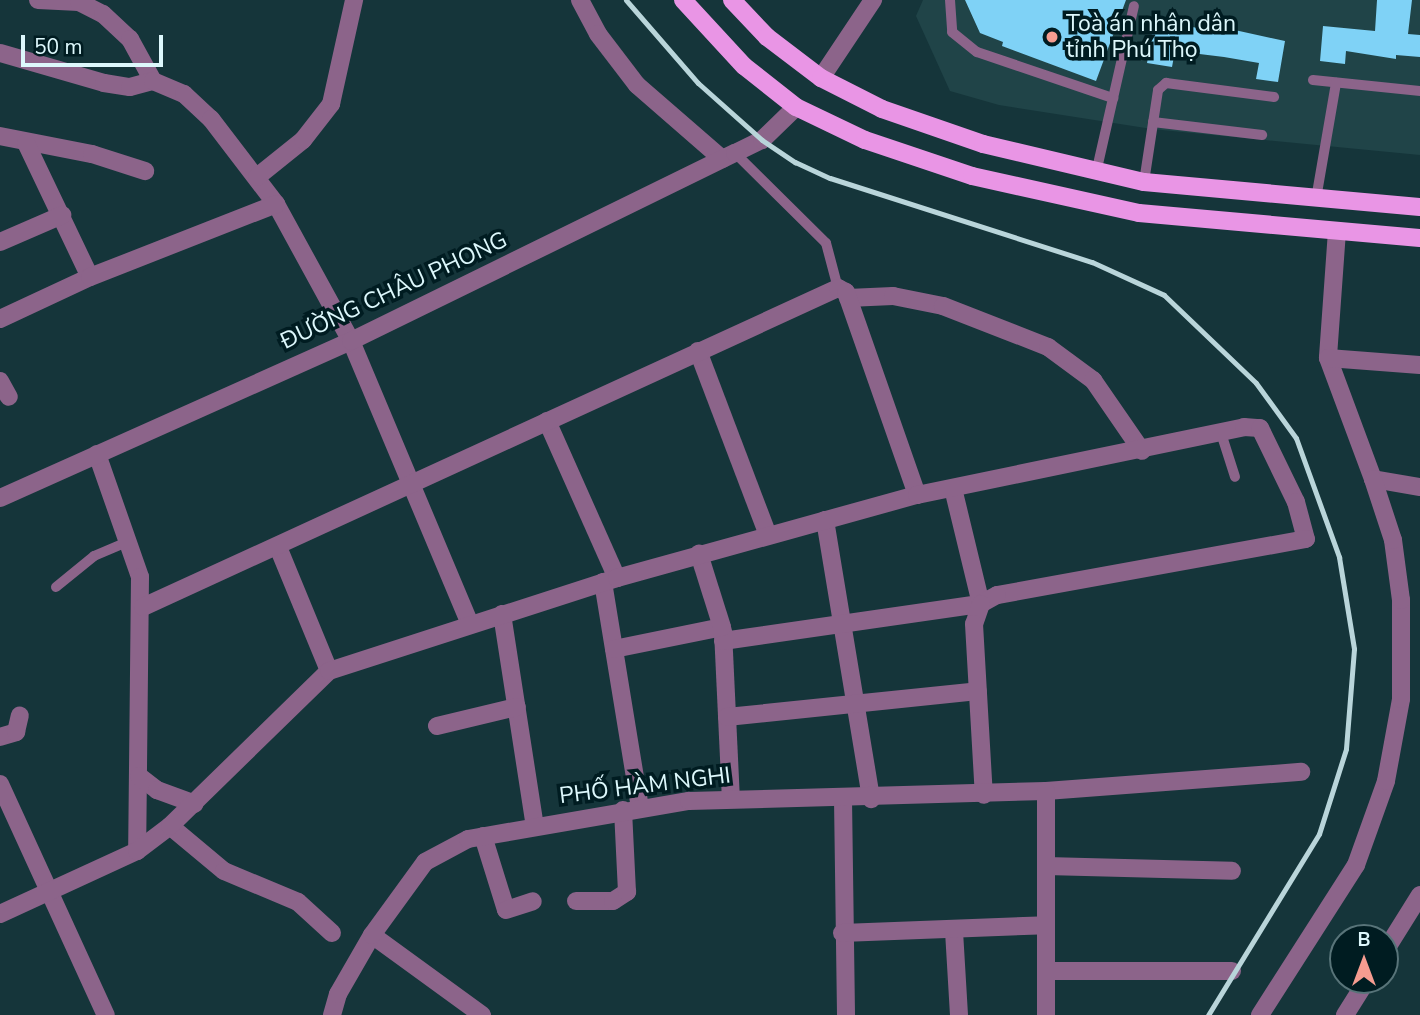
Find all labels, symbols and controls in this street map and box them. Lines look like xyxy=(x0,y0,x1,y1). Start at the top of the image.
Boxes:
place label: Toà án nhân dân tỉnh Phú Thọ xyxy=(1066,10,1236,64)
scale bar xyxy=(24,21,166,65)
marker: Toà án nhân dân tỉnh Phú Thọ xyxy=(1044,29,1060,45)
text: 50 m xyxy=(34,33,83,61)
street label: ĐƯỜNG CHÂU PHONG xyxy=(276,226,512,356)
street label: PHỐ HÀM NGHI xyxy=(558,762,732,810)
north arrow xyxy=(1329,924,1399,994)
text: B xyxy=(1357,927,1371,953)

